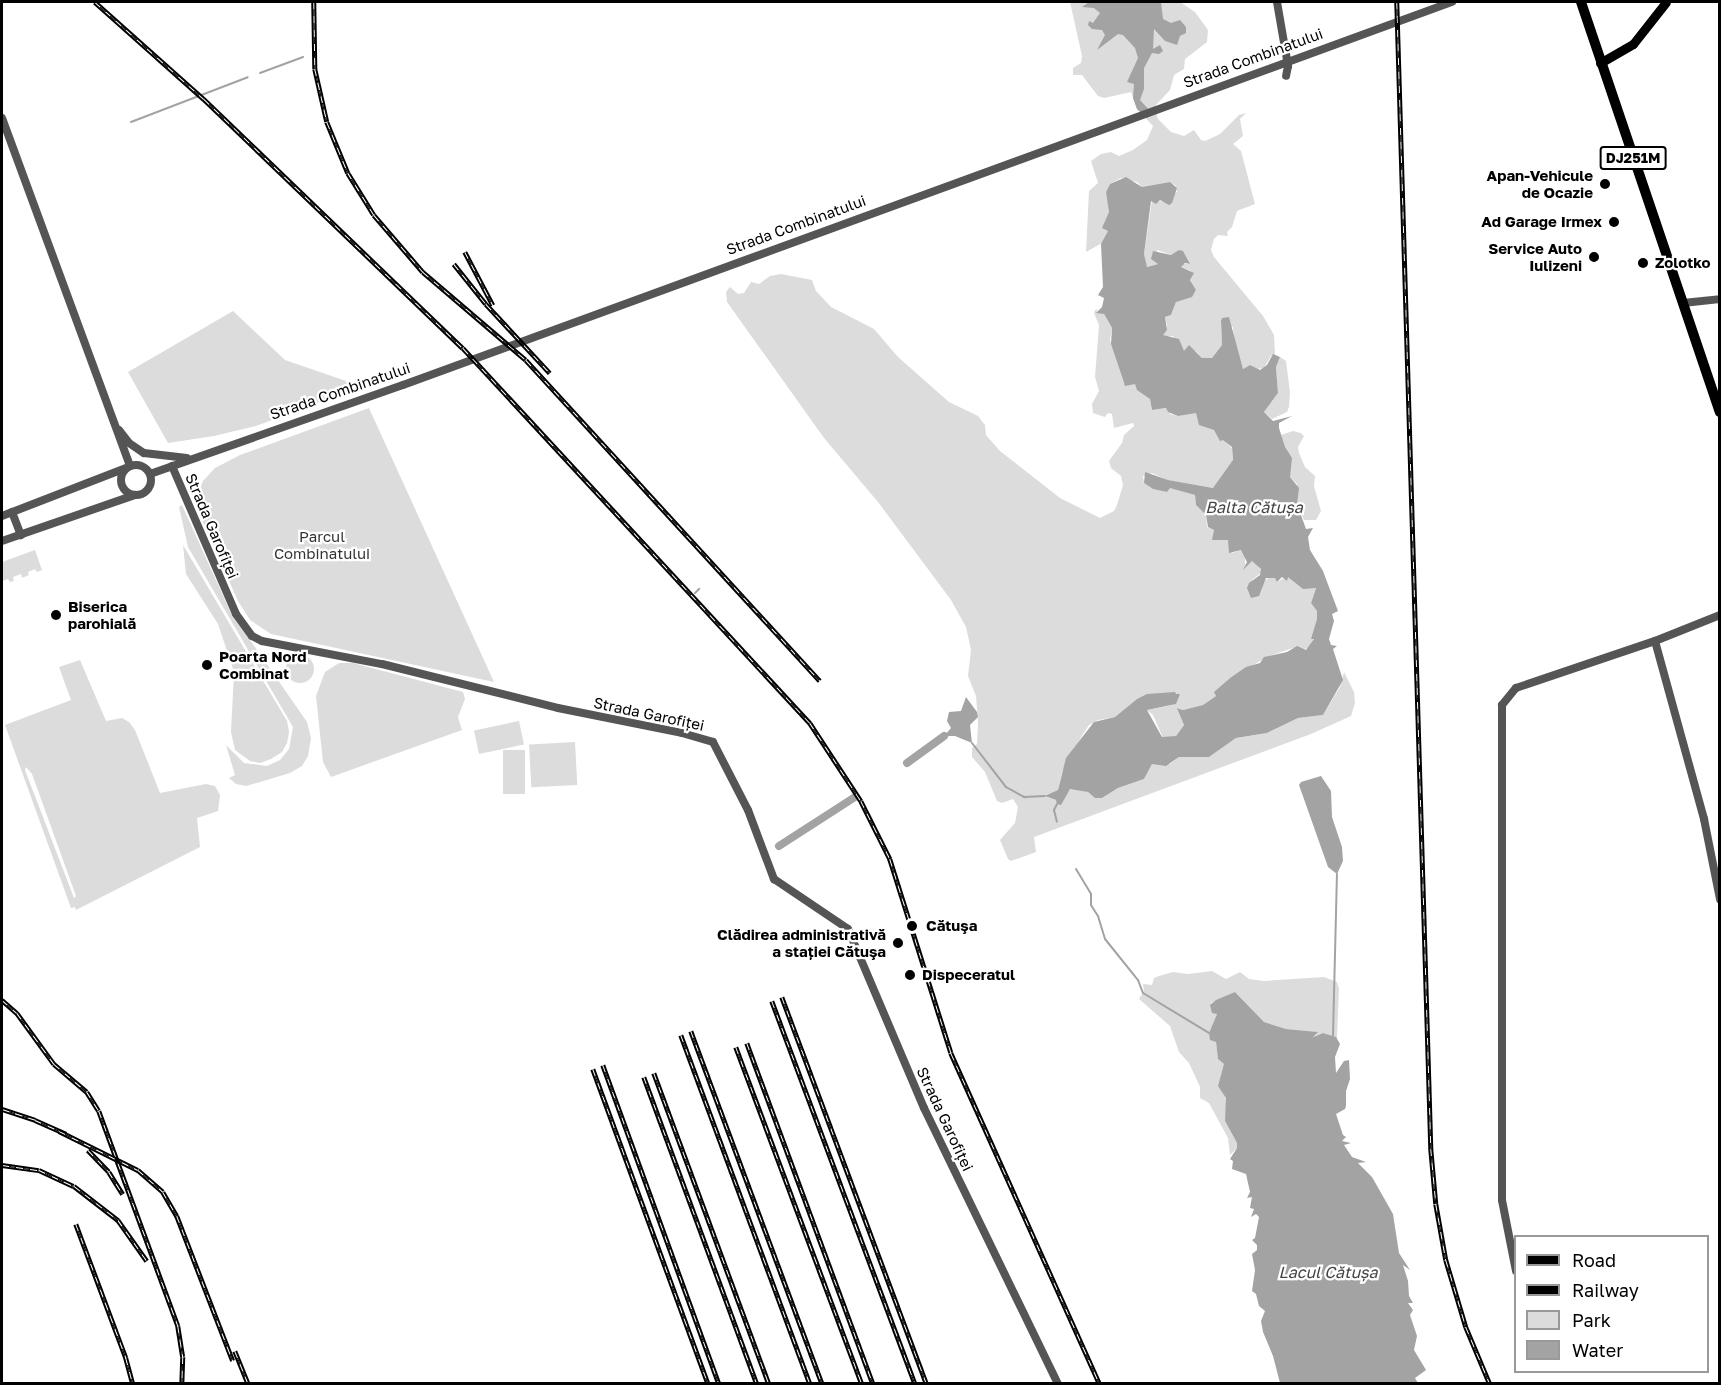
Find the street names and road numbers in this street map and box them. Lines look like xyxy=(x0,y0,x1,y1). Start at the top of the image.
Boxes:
street label: Strada Combinatului xyxy=(1181,24,1325,92)
road number: DJ251M xyxy=(1598,147,1668,169)
street label: Strada Combinatului xyxy=(724,191,868,259)
street label: Strada Combinatului xyxy=(267,359,413,423)
street label: Strada Garofiței xyxy=(182,471,242,581)
street label: Strada Garofiței xyxy=(592,693,706,735)
street label: Strada Garofiței xyxy=(913,1064,977,1174)

